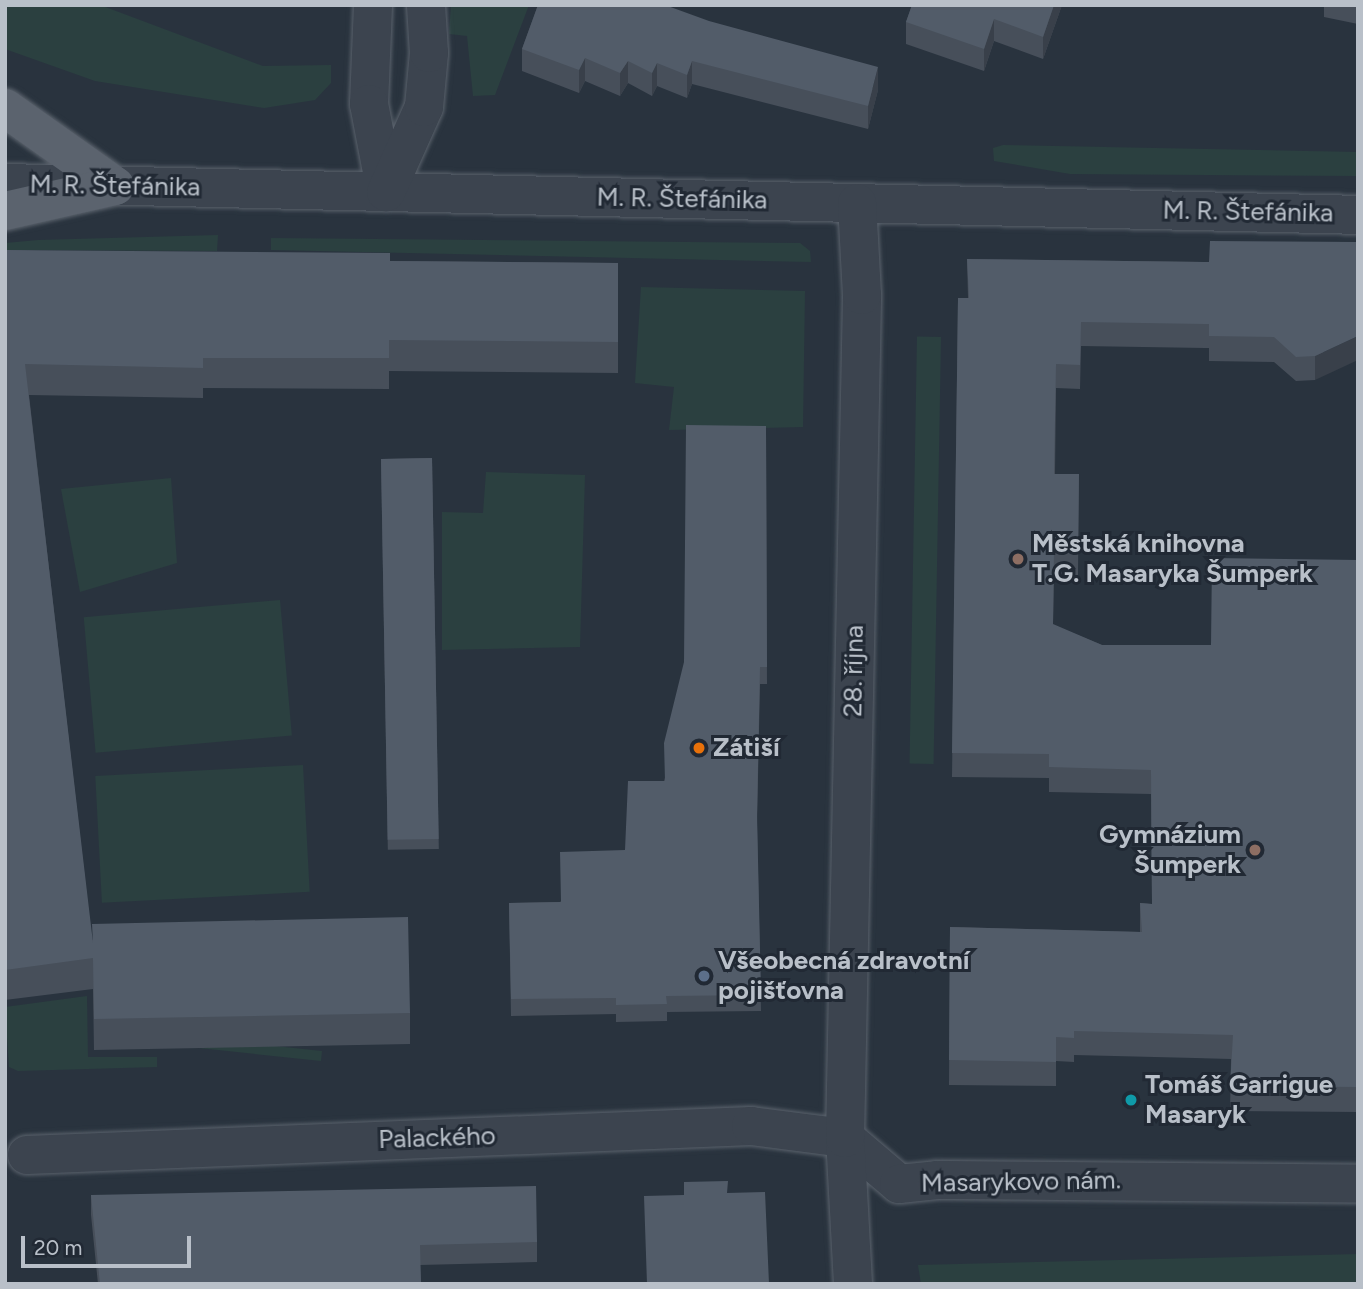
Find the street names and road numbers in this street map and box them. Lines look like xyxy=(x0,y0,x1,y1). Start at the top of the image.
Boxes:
street label: M. R. Štefánika xyxy=(29,169,201,203)
street label: M. R. Štefánika xyxy=(596,182,768,216)
street label: M. R. Štefánika xyxy=(1162,195,1334,229)
street label: 28. října xyxy=(838,625,870,717)
street label: Palackého xyxy=(378,1120,496,1156)
street label: Masarykovo nám. xyxy=(921,1165,1121,1199)

